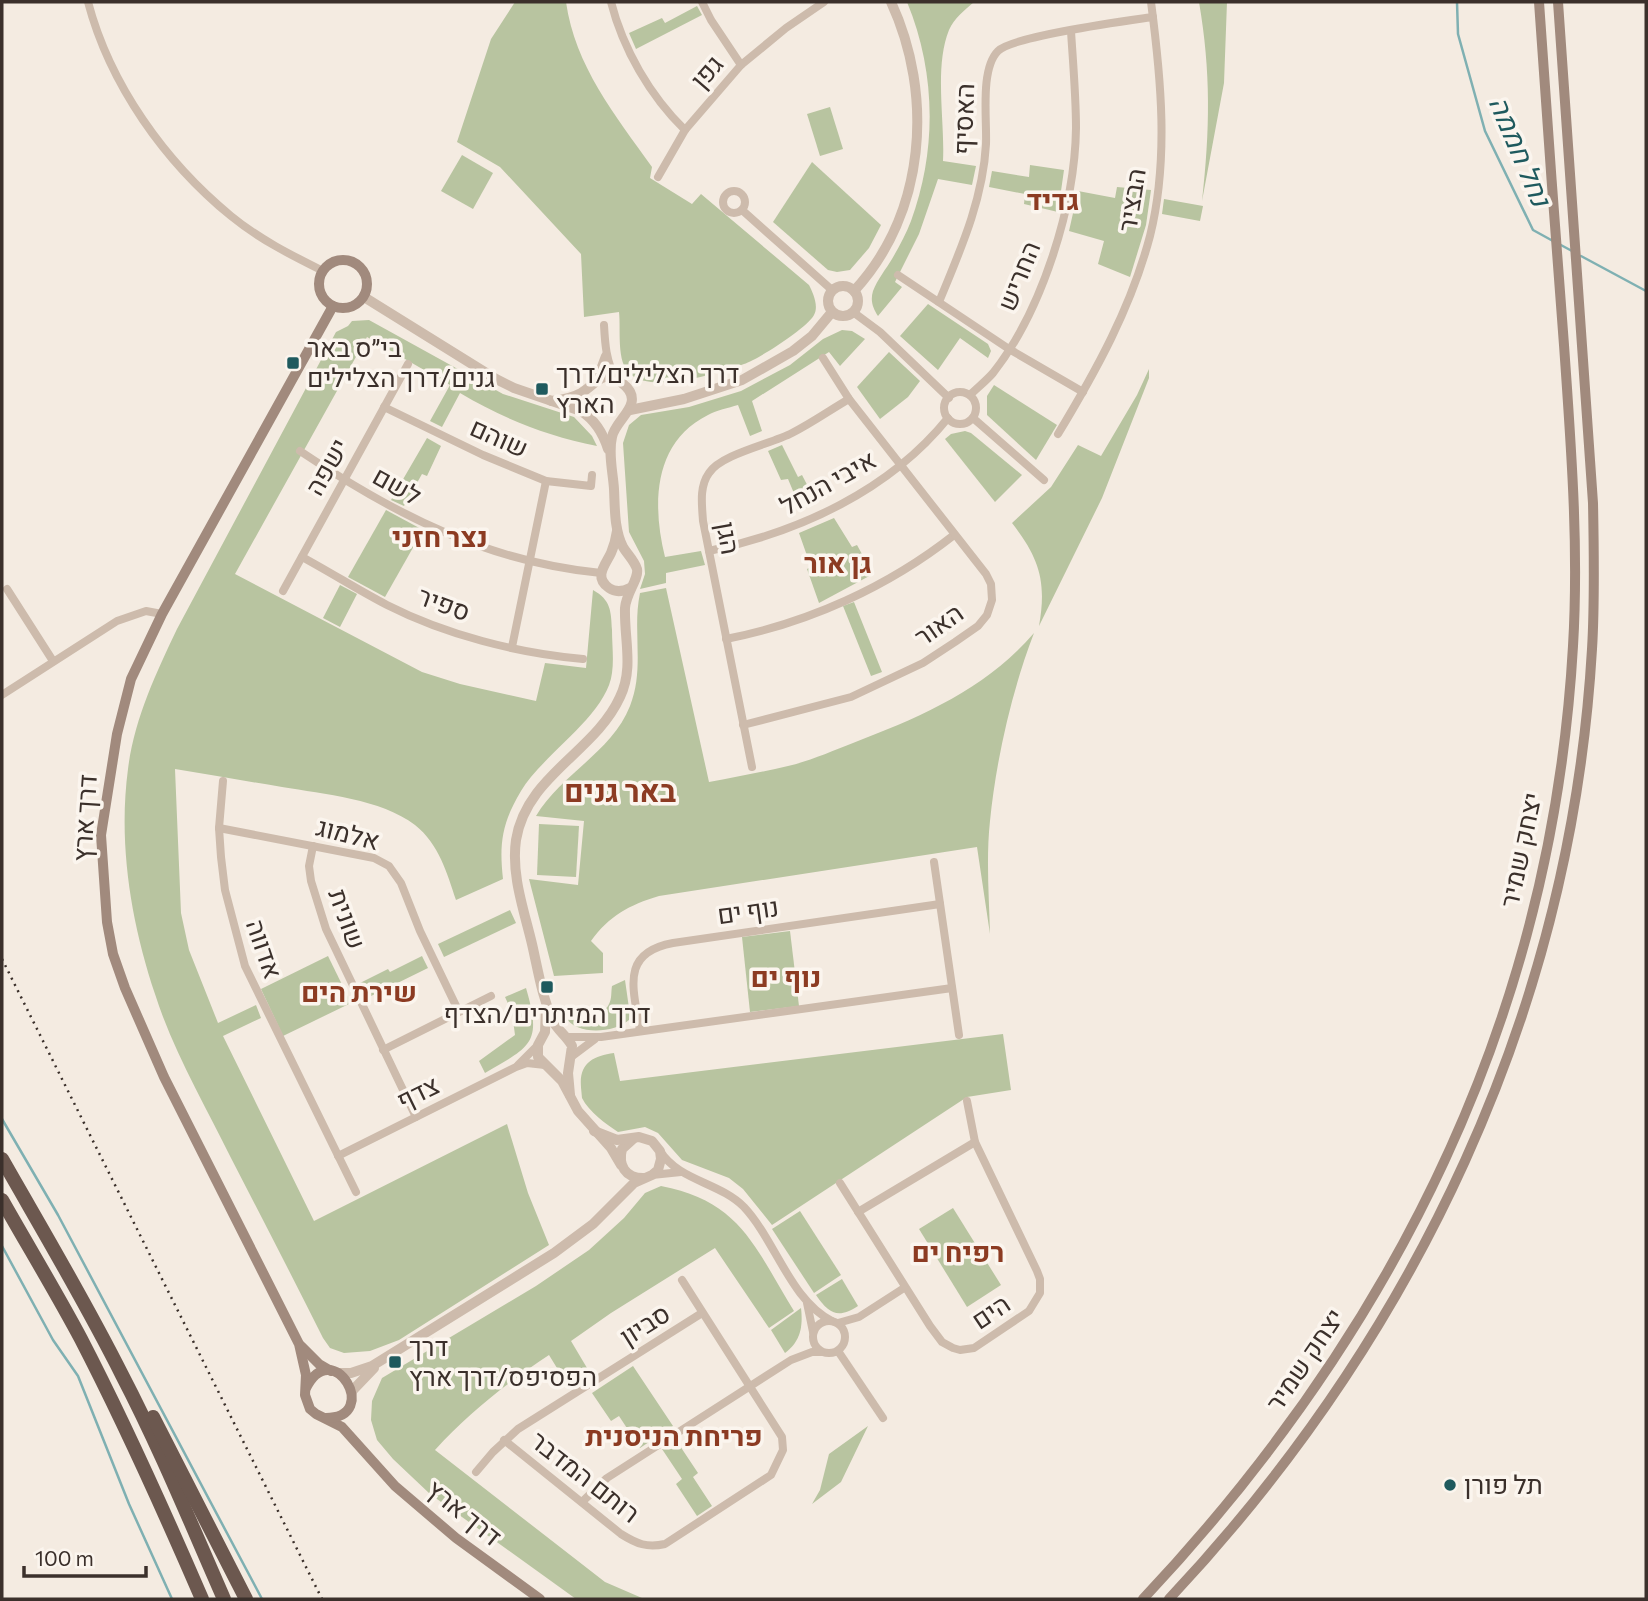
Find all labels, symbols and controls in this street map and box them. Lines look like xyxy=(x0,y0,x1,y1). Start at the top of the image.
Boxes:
street label: גפן xyxy=(683,48,729,94)
street label: האסיף xyxy=(946,83,979,155)
water label: נחל חממה xyxy=(1483,91,1560,212)
street label: הבציר xyxy=(1110,166,1151,234)
district label: גדיד xyxy=(1026,182,1080,216)
street label: החריש xyxy=(990,236,1046,315)
place label: בי״ס באר גנים/דרך הצלילים xyxy=(307,331,495,392)
marker: בי״ס באר גנים/דרך הצלילים xyxy=(285,355,301,371)
place label: דרך הצלילים/דרך הארץ xyxy=(556,357,739,418)
marker: דרך הצלילים/דרך הארץ xyxy=(534,381,550,397)
street label: שוהם xyxy=(466,410,533,463)
street label: ישפה xyxy=(298,432,354,500)
street label: איבי הנחל xyxy=(774,443,881,521)
street label: לשם xyxy=(368,459,427,510)
district label: נצר חזני xyxy=(392,519,488,553)
street label: הגן xyxy=(711,519,748,557)
district label: גן אור xyxy=(804,545,872,579)
street label: ספיר xyxy=(414,579,475,626)
street label: האור xyxy=(908,596,968,651)
district label: באר גנים xyxy=(564,771,676,808)
street label: דרך ארץ xyxy=(65,773,102,863)
street label: יצחק שמיר xyxy=(1492,789,1547,910)
street label: אלמוג xyxy=(313,810,383,855)
street label: שונית xyxy=(323,884,374,953)
street label: נוף ים xyxy=(715,890,781,929)
street label: אדווה xyxy=(241,915,290,982)
district label: נוף ים xyxy=(751,959,821,993)
district label: שירת הים xyxy=(301,974,417,1008)
marker: דרך המיתרים/הצדף xyxy=(539,979,555,995)
place label: דרך המיתרים/הצדף xyxy=(443,997,651,1028)
street label: צדף xyxy=(391,1068,444,1115)
district label: רפיח ים xyxy=(912,1234,1004,1268)
street label: הים xyxy=(965,1287,1015,1335)
street label: סביון xyxy=(613,1296,675,1351)
street label: יצחק שמיר xyxy=(1258,1302,1349,1416)
place label: דרך הפסיפס/דרך ארץ xyxy=(409,1330,597,1391)
marker: דרך הפסיפס/דרך ארץ xyxy=(387,1354,403,1370)
district label: פריחת הניסנית xyxy=(585,1418,763,1452)
street label: רותם המדבר xyxy=(525,1424,647,1528)
place label: תל פורן xyxy=(1464,1468,1543,1499)
street label: דרך ארץ xyxy=(421,1472,509,1551)
marker: תל פורן xyxy=(1442,1477,1458,1493)
scale bar xyxy=(24,1534,147,1578)
text: 100 m xyxy=(35,1545,94,1570)

